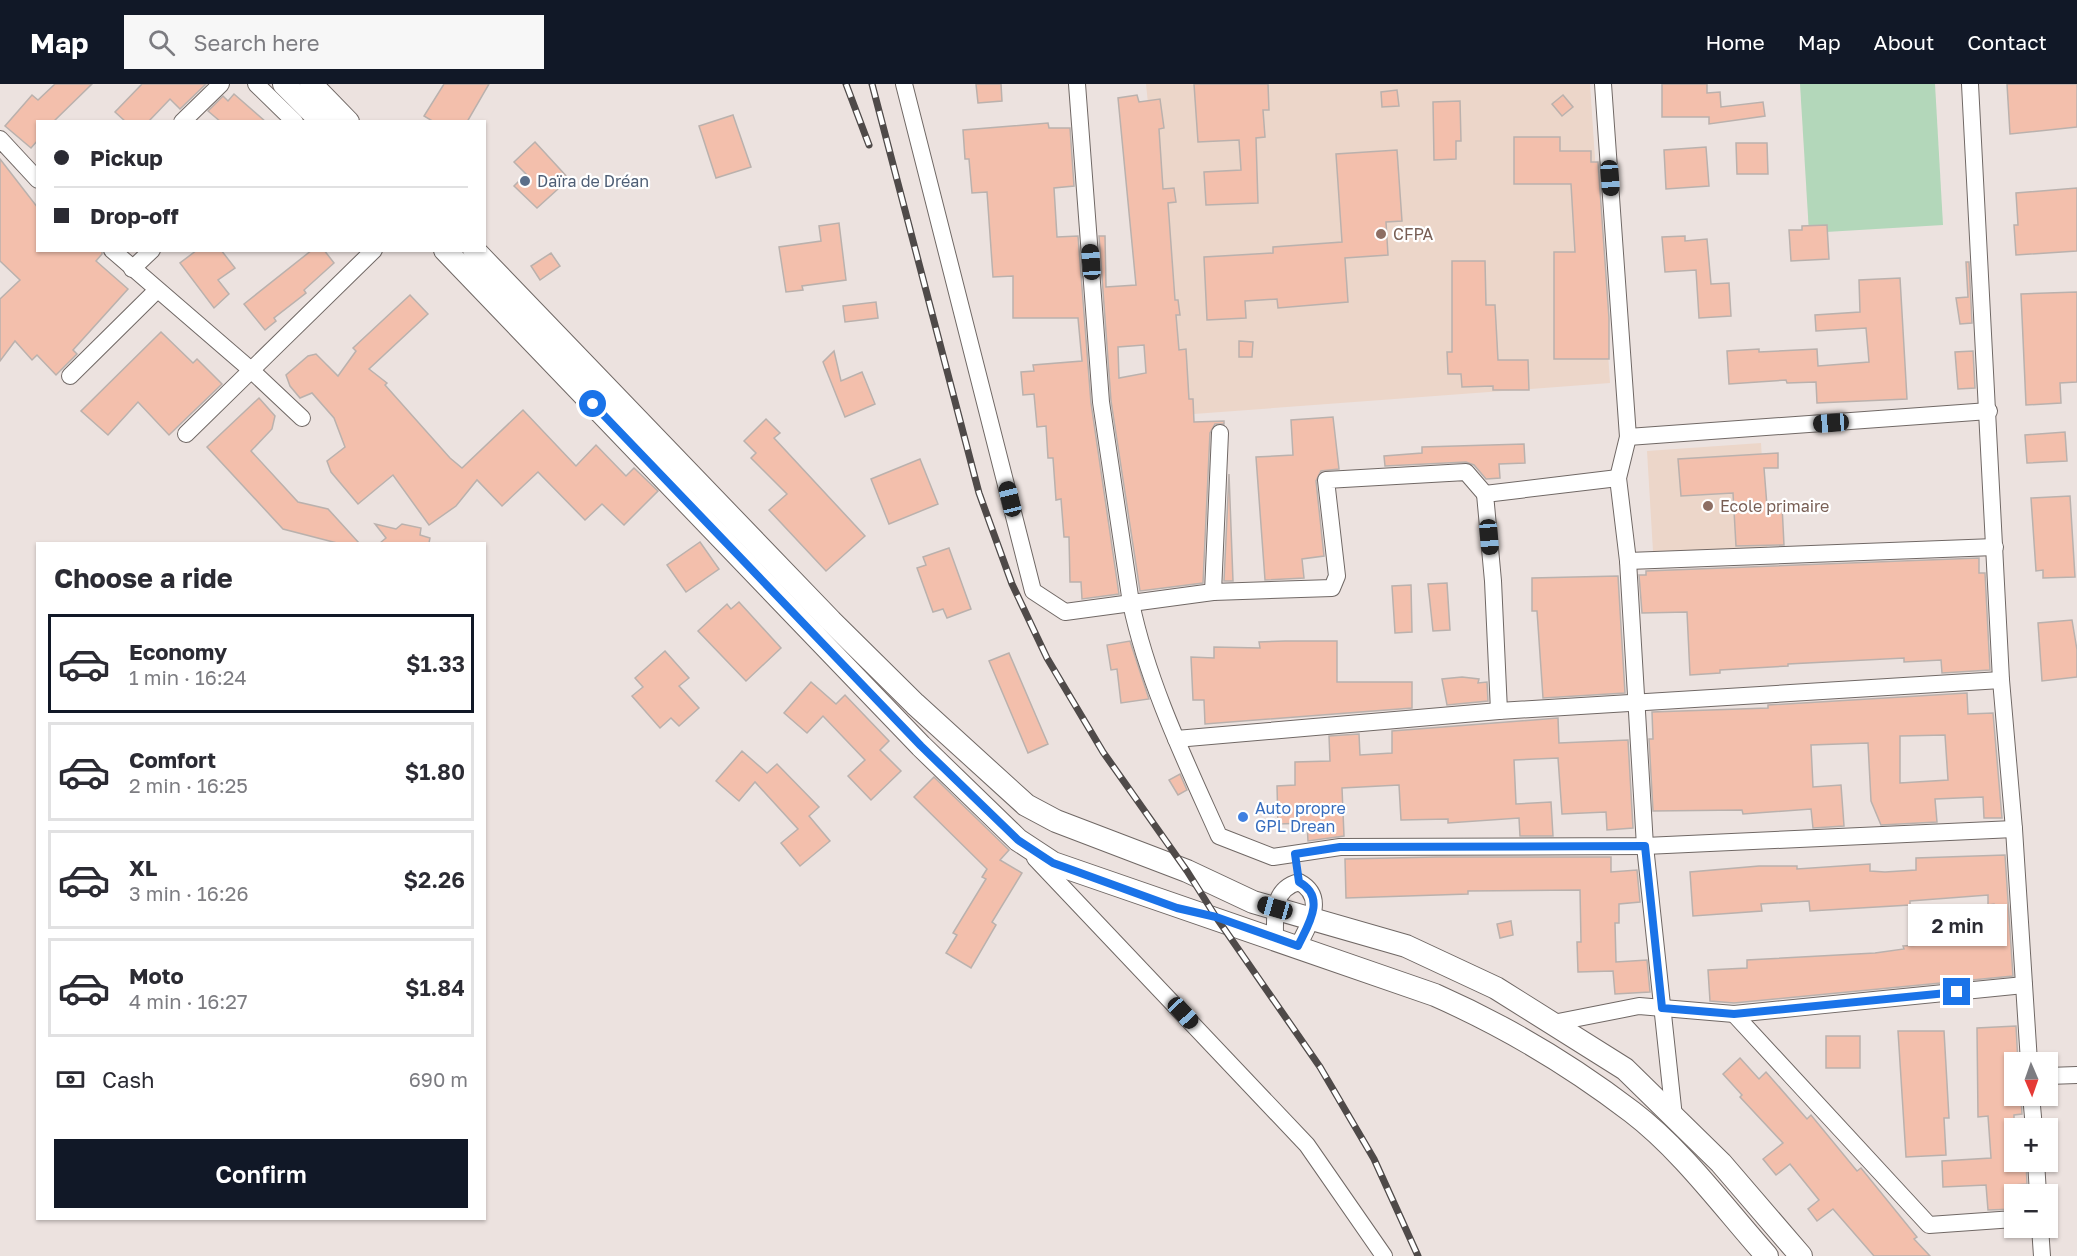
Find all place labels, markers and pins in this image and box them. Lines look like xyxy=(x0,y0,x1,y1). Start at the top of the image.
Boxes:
place label: Daïra de Dréan xyxy=(537,171,649,191)
marker: Daïra de Dréan xyxy=(518,174,532,188)
place label: CFPA xyxy=(1393,224,1434,244)
marker: CFPA xyxy=(1374,227,1388,241)
place label: Ecole primaire xyxy=(1720,496,1829,516)
marker: Ecole primaire xyxy=(1701,499,1715,513)
place label: Auto propre GPL Drean xyxy=(1255,798,1346,836)
marker: Auto propre GPL Drean xyxy=(1236,810,1250,824)

